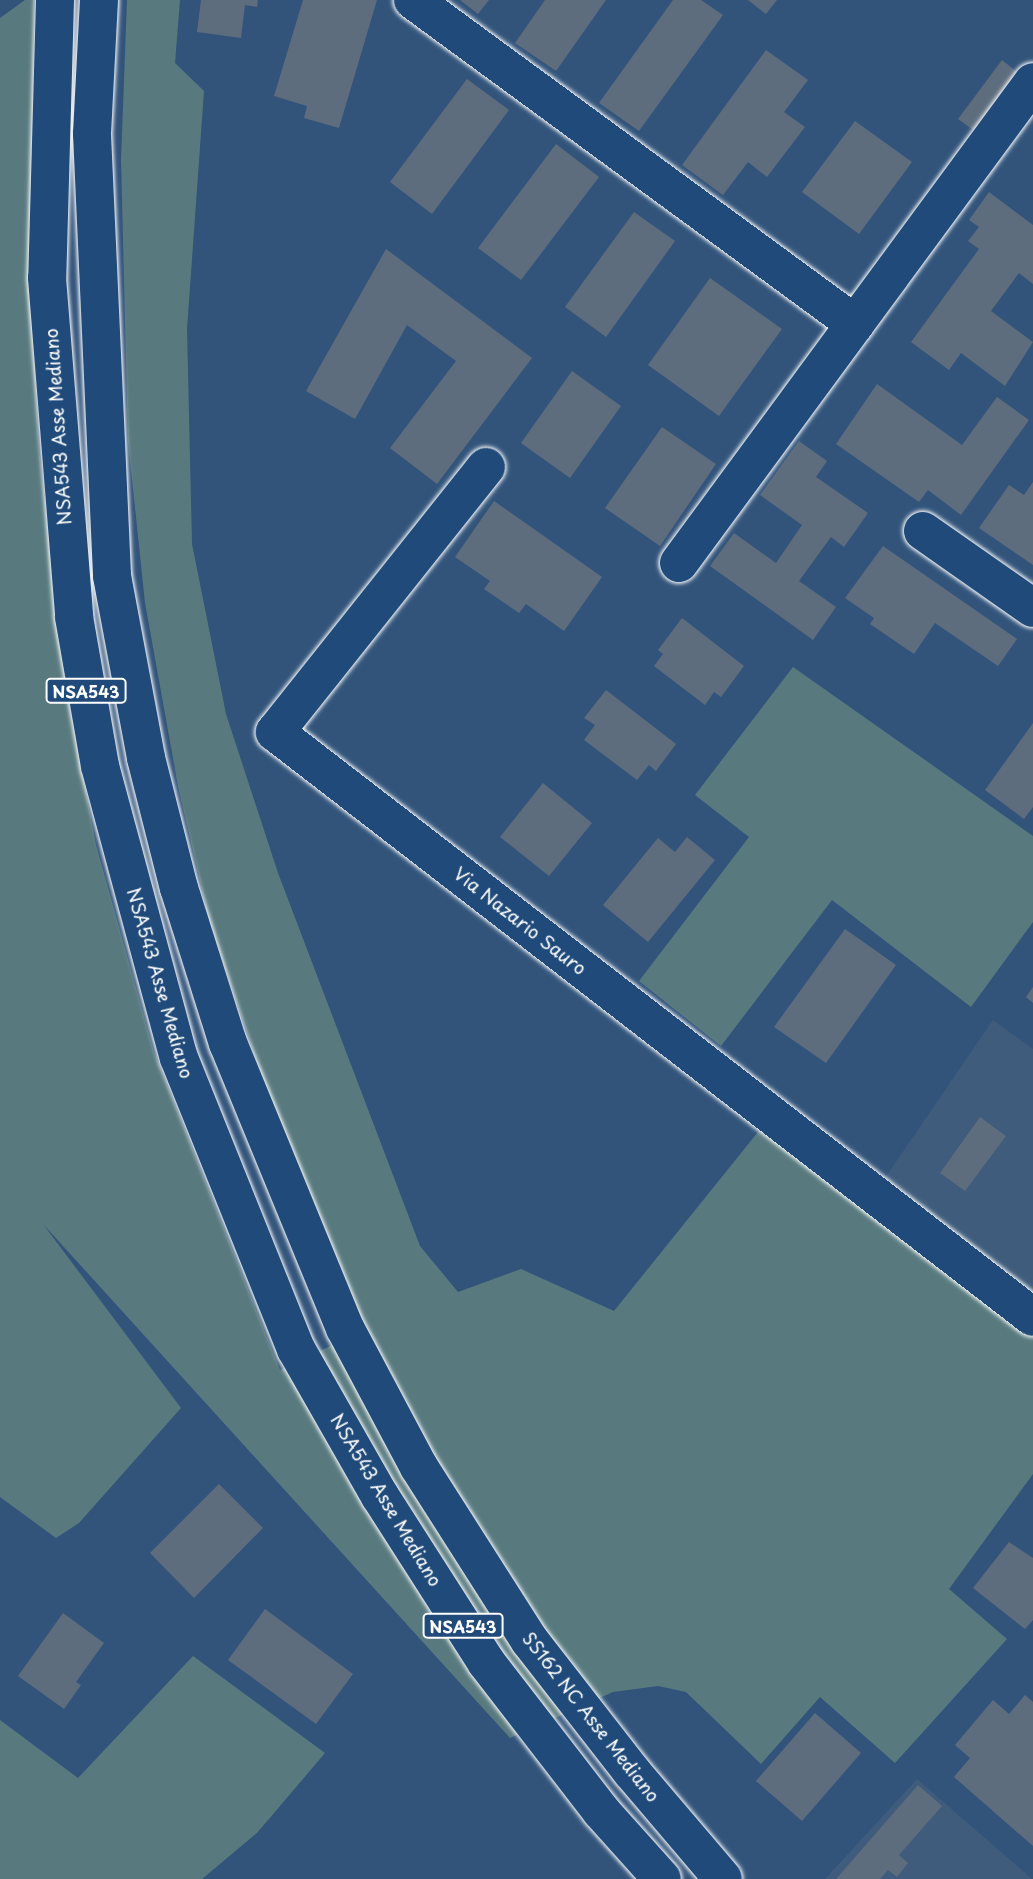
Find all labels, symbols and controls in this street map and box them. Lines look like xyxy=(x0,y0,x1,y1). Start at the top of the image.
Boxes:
street label: NSA543 Asse Mediano xyxy=(40,327,76,527)
road number: NSA543 xyxy=(44,678,128,704)
street label: Via Nazario Sauro xyxy=(450,863,590,979)
street label: NSA543 Asse Mediano xyxy=(122,884,198,1082)
street label: NSA543 Asse Mediano xyxy=(325,1409,447,1591)
road number: NSA543 xyxy=(421,1614,505,1638)
street label: SS162 NC Asse Mediano xyxy=(517,1627,665,1807)

